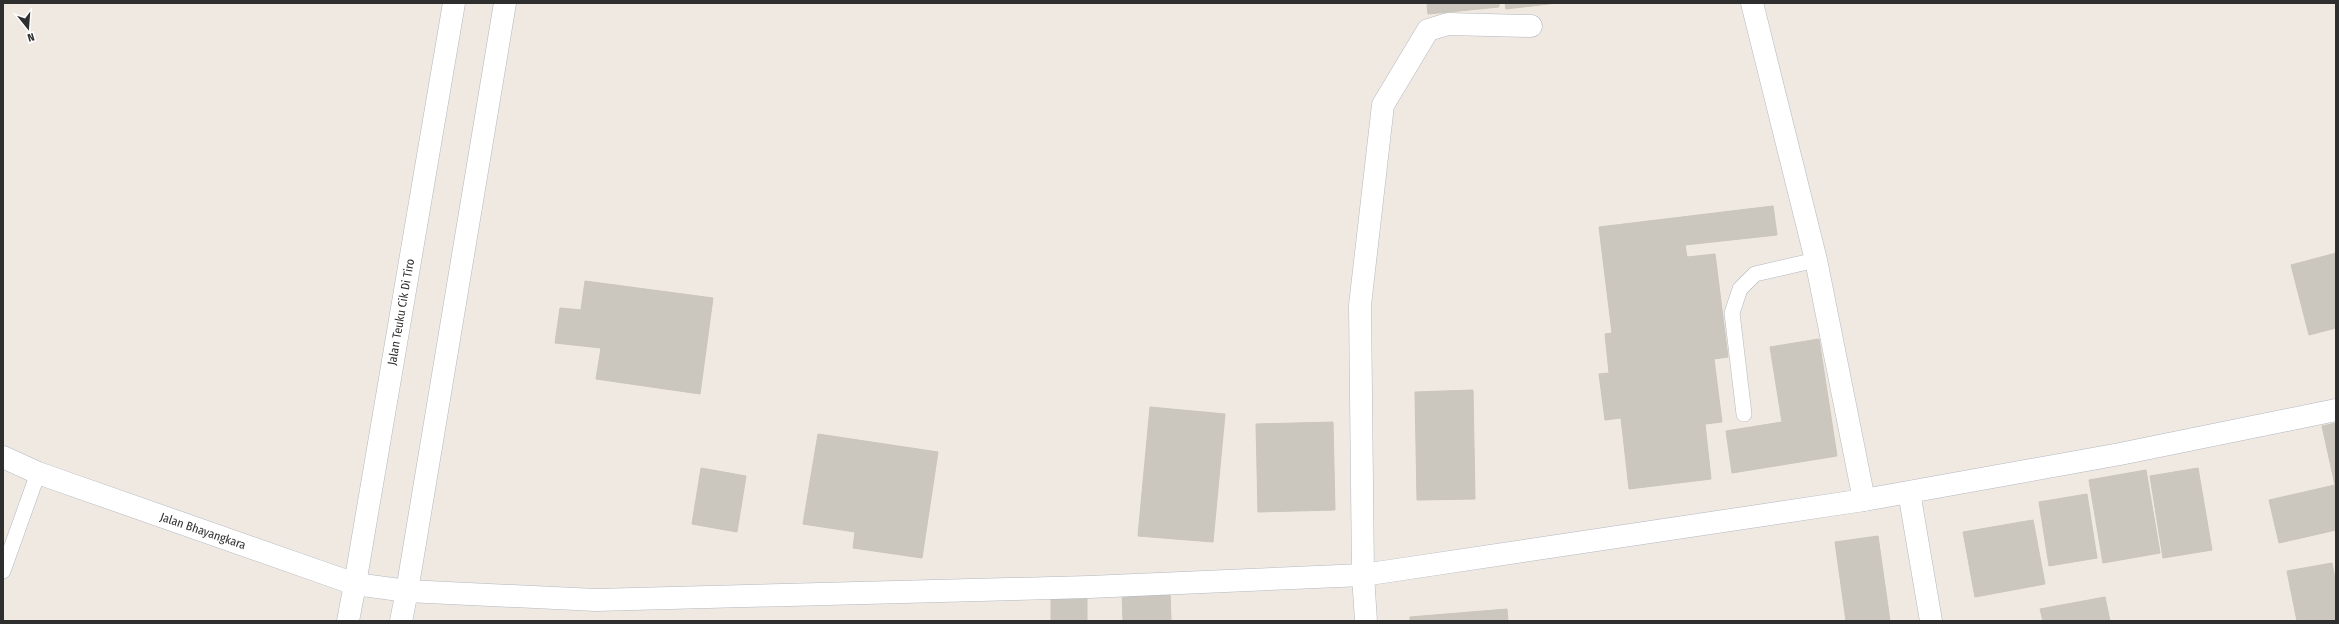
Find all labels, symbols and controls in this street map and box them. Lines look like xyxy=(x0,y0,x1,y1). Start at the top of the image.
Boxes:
north arrow xyxy=(8,8,48,48)
text: N xyxy=(26,30,36,44)
street label: Jalan Teuku Cik Di Tiro xyxy=(385,258,417,366)
street label: Jalan Bhayangkara xyxy=(158,510,248,552)

